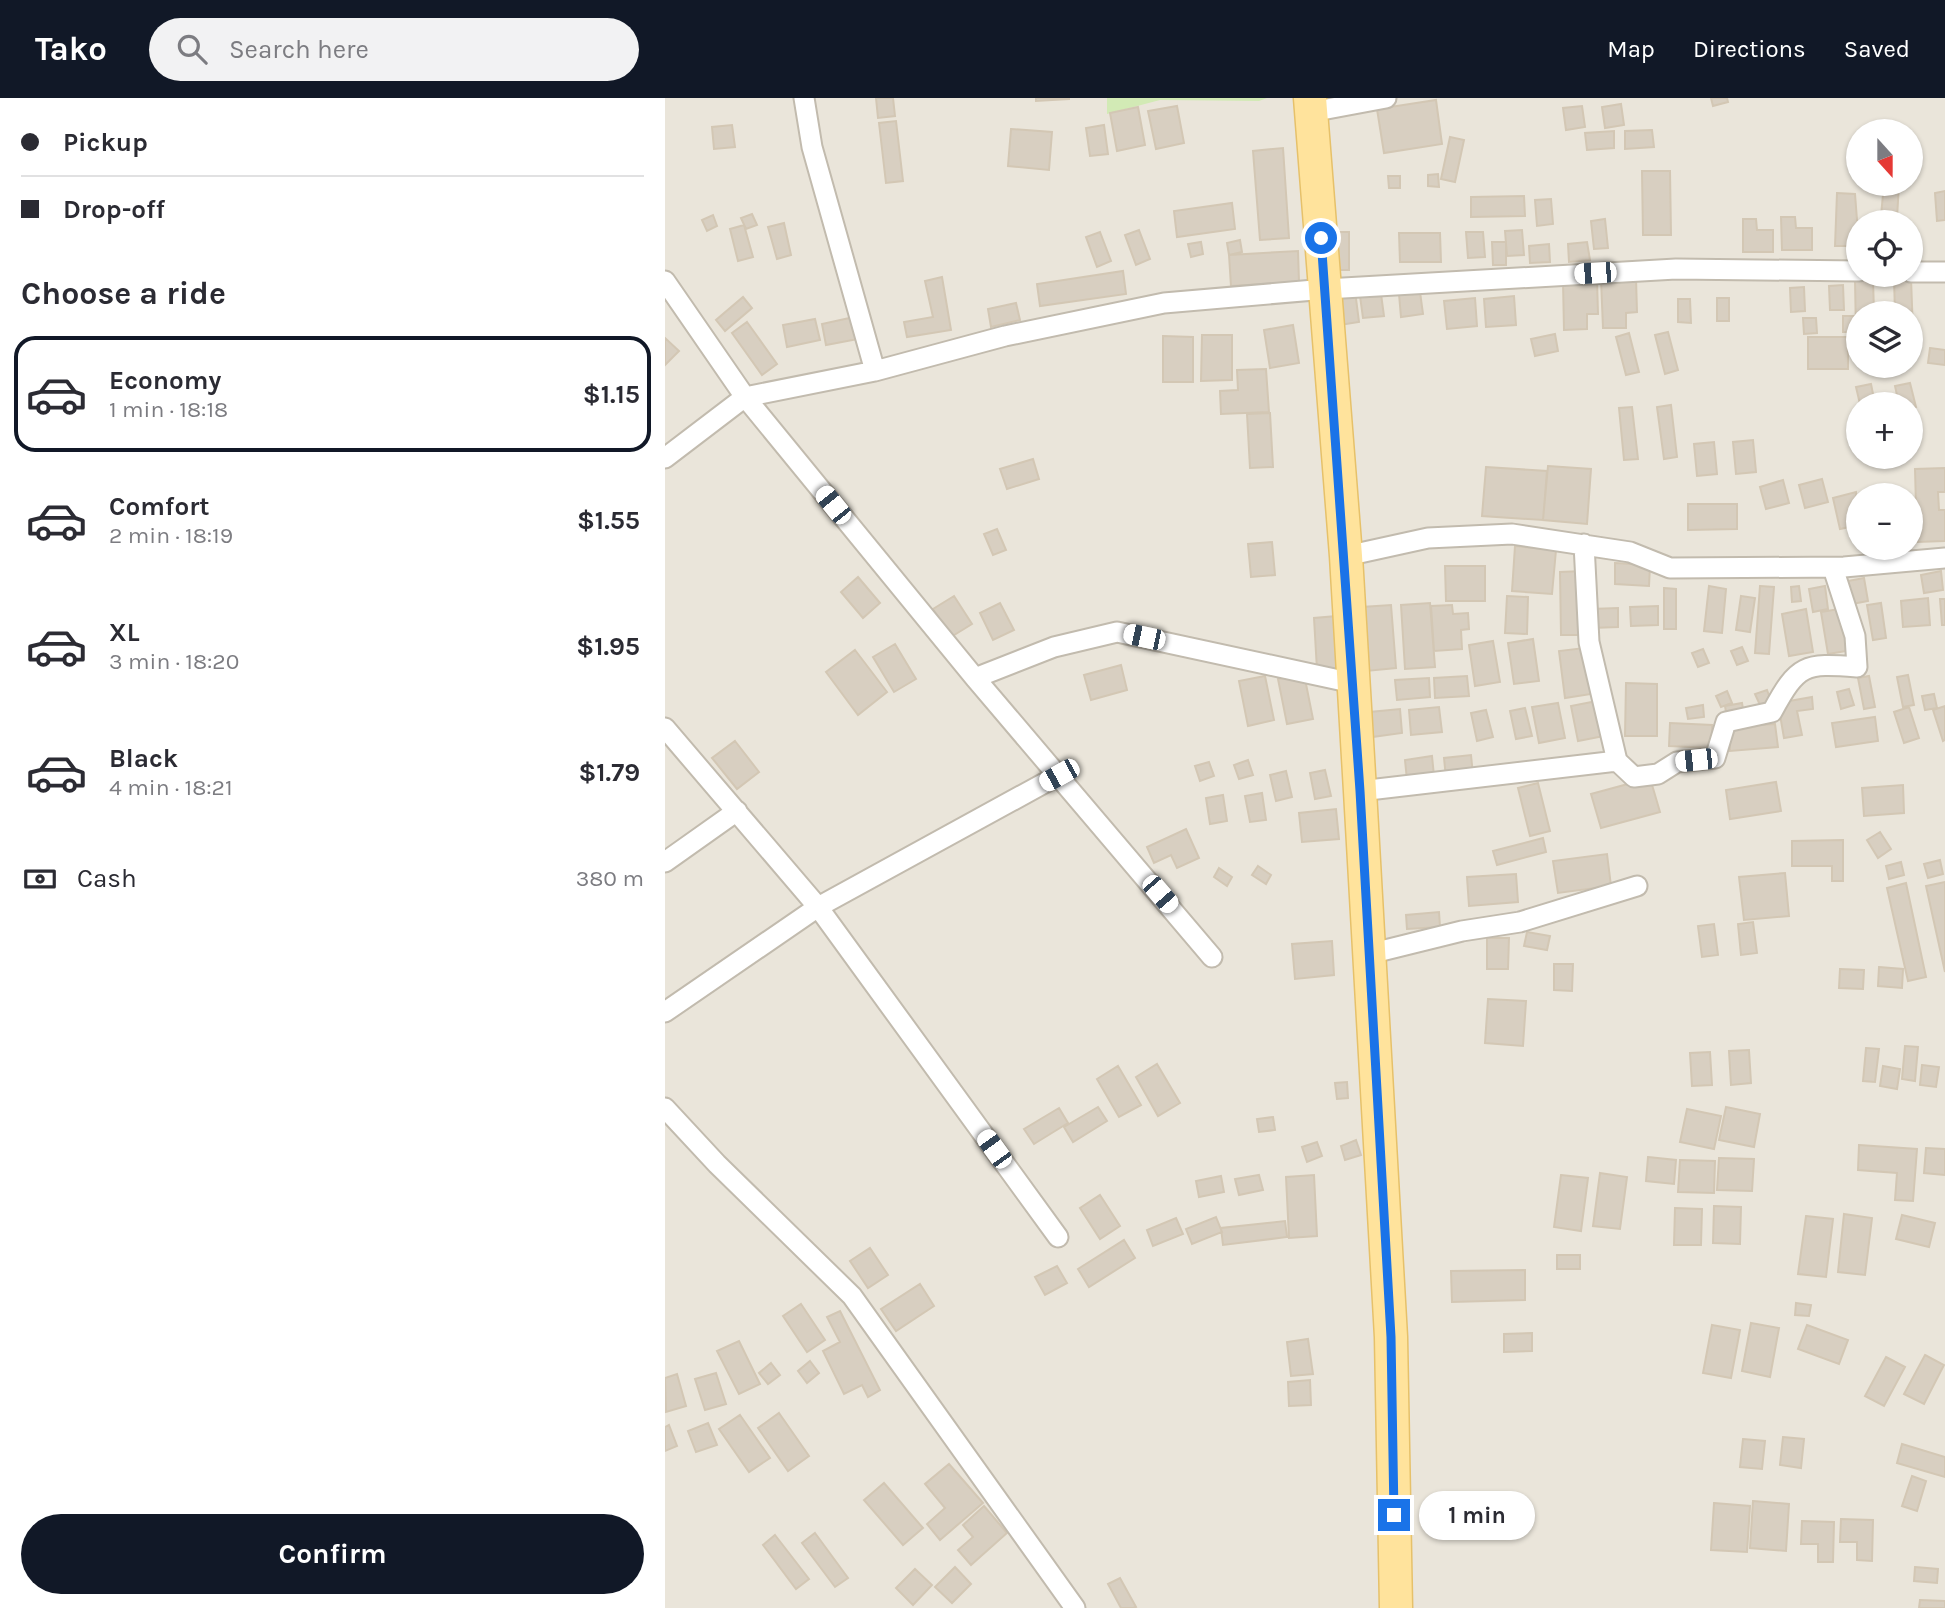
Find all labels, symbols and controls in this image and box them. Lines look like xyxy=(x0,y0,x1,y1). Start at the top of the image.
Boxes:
search box xyxy=(149,18,639,81)
text: Tako xyxy=(35,30,107,68)
icon: search xyxy=(173,30,211,68)
text: Search here xyxy=(229,34,369,65)
text: Map xyxy=(1607,35,1655,63)
text: Directions xyxy=(1693,35,1806,63)
text: Saved xyxy=(1844,35,1910,63)
north arrow xyxy=(1846,119,1923,196)
map controls xyxy=(1846,119,1923,560)
text: Pickup xyxy=(63,127,148,158)
text: Drop-off xyxy=(63,194,165,225)
button: locate xyxy=(1846,210,1923,287)
route start xyxy=(1305,222,1337,254)
car xyxy=(1574,261,1617,285)
text: Choose a ride xyxy=(21,275,226,312)
button: layers xyxy=(1846,301,1923,378)
icon: car xyxy=(25,363,88,426)
text: Economy xyxy=(109,365,221,396)
text: $1.15 xyxy=(583,379,640,410)
button: + xyxy=(1846,392,1923,469)
text: 1 min · 18:18 xyxy=(109,396,228,423)
car xyxy=(812,482,855,528)
button: − xyxy=(1846,483,1923,560)
icon: car xyxy=(25,489,88,552)
text: Comfort xyxy=(109,491,210,522)
text: $1.55 xyxy=(577,505,640,536)
text: 2 min · 18:19 xyxy=(109,522,233,549)
icon: car xyxy=(25,615,88,678)
text: XL xyxy=(109,617,140,648)
car xyxy=(1122,622,1167,652)
text: $1.95 xyxy=(576,631,640,662)
text: 3 min · 18:20 xyxy=(109,648,239,675)
icon: car xyxy=(25,741,88,804)
text: Black xyxy=(109,743,178,774)
car xyxy=(1675,747,1718,773)
car xyxy=(1036,756,1083,794)
text: $1.79 xyxy=(578,757,640,788)
text: 4 min · 18:21 xyxy=(109,774,233,801)
icon: cash xyxy=(21,860,59,898)
text: Cash xyxy=(77,863,137,894)
text: 380 m xyxy=(576,865,644,892)
car xyxy=(1139,871,1182,917)
car xyxy=(974,1126,1015,1172)
callout: 1 min xyxy=(1419,1490,1534,1540)
route end xyxy=(1378,1499,1410,1531)
text: 1 min xyxy=(1448,1502,1506,1529)
button: Confirm xyxy=(21,1514,644,1594)

